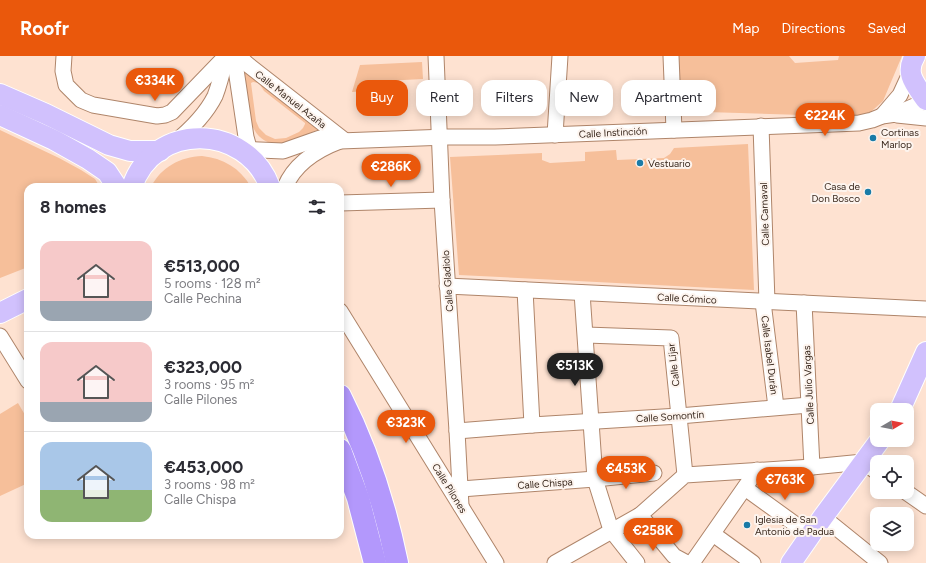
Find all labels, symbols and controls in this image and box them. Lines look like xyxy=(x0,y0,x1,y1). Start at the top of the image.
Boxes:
text: Roofr xyxy=(20,17,69,40)
text: Map xyxy=(732,20,760,37)
text: Directions xyxy=(782,20,845,37)
text: Saved xyxy=(867,20,906,37)
pin: €334K xyxy=(127,68,183,102)
street label: Calle Manuel Azaña xyxy=(252,68,329,131)
text: €334K xyxy=(135,73,175,88)
chip: Buy xyxy=(356,80,408,116)
chip: Rent xyxy=(416,80,473,116)
chip: Filters xyxy=(481,80,547,116)
chip: New xyxy=(555,80,613,116)
chip: Apartment xyxy=(621,80,716,116)
pin: €224K xyxy=(797,103,853,137)
text: €224K xyxy=(805,108,845,123)
street label: Calle Instinción xyxy=(579,124,648,141)
place label: Cortinas Marlop xyxy=(881,126,919,151)
marker: Cortinas Marlop xyxy=(868,133,878,143)
pin: €286K xyxy=(363,154,419,188)
place label: Vestuario xyxy=(648,157,691,170)
marker: Vestuario xyxy=(635,158,645,168)
text: €286K xyxy=(371,159,411,174)
place label: Casa de Don Bosco xyxy=(811,180,861,205)
street label: Calle Carnaval xyxy=(757,182,772,246)
marker: Casa de Don Bosco xyxy=(863,187,873,197)
icon: filters xyxy=(306,196,328,218)
text: 8 homes xyxy=(40,197,106,217)
street label: Calle Gladiolo xyxy=(439,250,456,312)
text: €513,000 xyxy=(164,256,240,276)
icon: home xyxy=(72,257,120,305)
text: 5 rooms · 128 m² xyxy=(164,276,261,291)
street label: Calle Cómico xyxy=(657,290,717,307)
text: Calle Pechina xyxy=(164,291,242,306)
street label: Calle Isabel Durán xyxy=(758,315,781,396)
street label: Calle Líjar xyxy=(664,342,683,387)
street label: Calle Julio Vargas xyxy=(800,345,817,425)
pin: €513K xyxy=(547,353,603,387)
text: €323,000 xyxy=(164,357,242,377)
icon: home xyxy=(72,358,120,406)
text: €513K xyxy=(556,358,594,373)
text: 3 rooms · 95 m² xyxy=(164,377,254,392)
text: Calle Pilones xyxy=(164,392,237,407)
north arrow xyxy=(870,403,914,447)
map controls xyxy=(870,403,914,551)
street label: Calle Somontín xyxy=(636,408,705,425)
pin: €323K xyxy=(378,410,434,444)
text: €323K xyxy=(386,415,426,430)
button: locate xyxy=(870,455,914,499)
pin: €453K xyxy=(598,456,654,490)
text: €453,000 xyxy=(164,457,243,477)
icon: home xyxy=(72,458,120,506)
street label: Calle Pilones xyxy=(429,461,470,516)
text: €453K xyxy=(606,461,646,476)
pin: €763K xyxy=(757,467,813,501)
text: €763K xyxy=(765,472,805,487)
street label: Calle Chispa xyxy=(517,475,573,492)
text: 3 rooms · 98 m² xyxy=(164,477,255,492)
text: Calle Chispa xyxy=(164,492,236,507)
button: layers xyxy=(870,507,914,551)
place label: Iglesia de San Antonio de Padua xyxy=(755,513,834,538)
pin: €258K xyxy=(625,518,681,552)
marker: Iglesia de San Antonio de Padua xyxy=(742,520,752,530)
text: €258K xyxy=(633,523,673,538)

